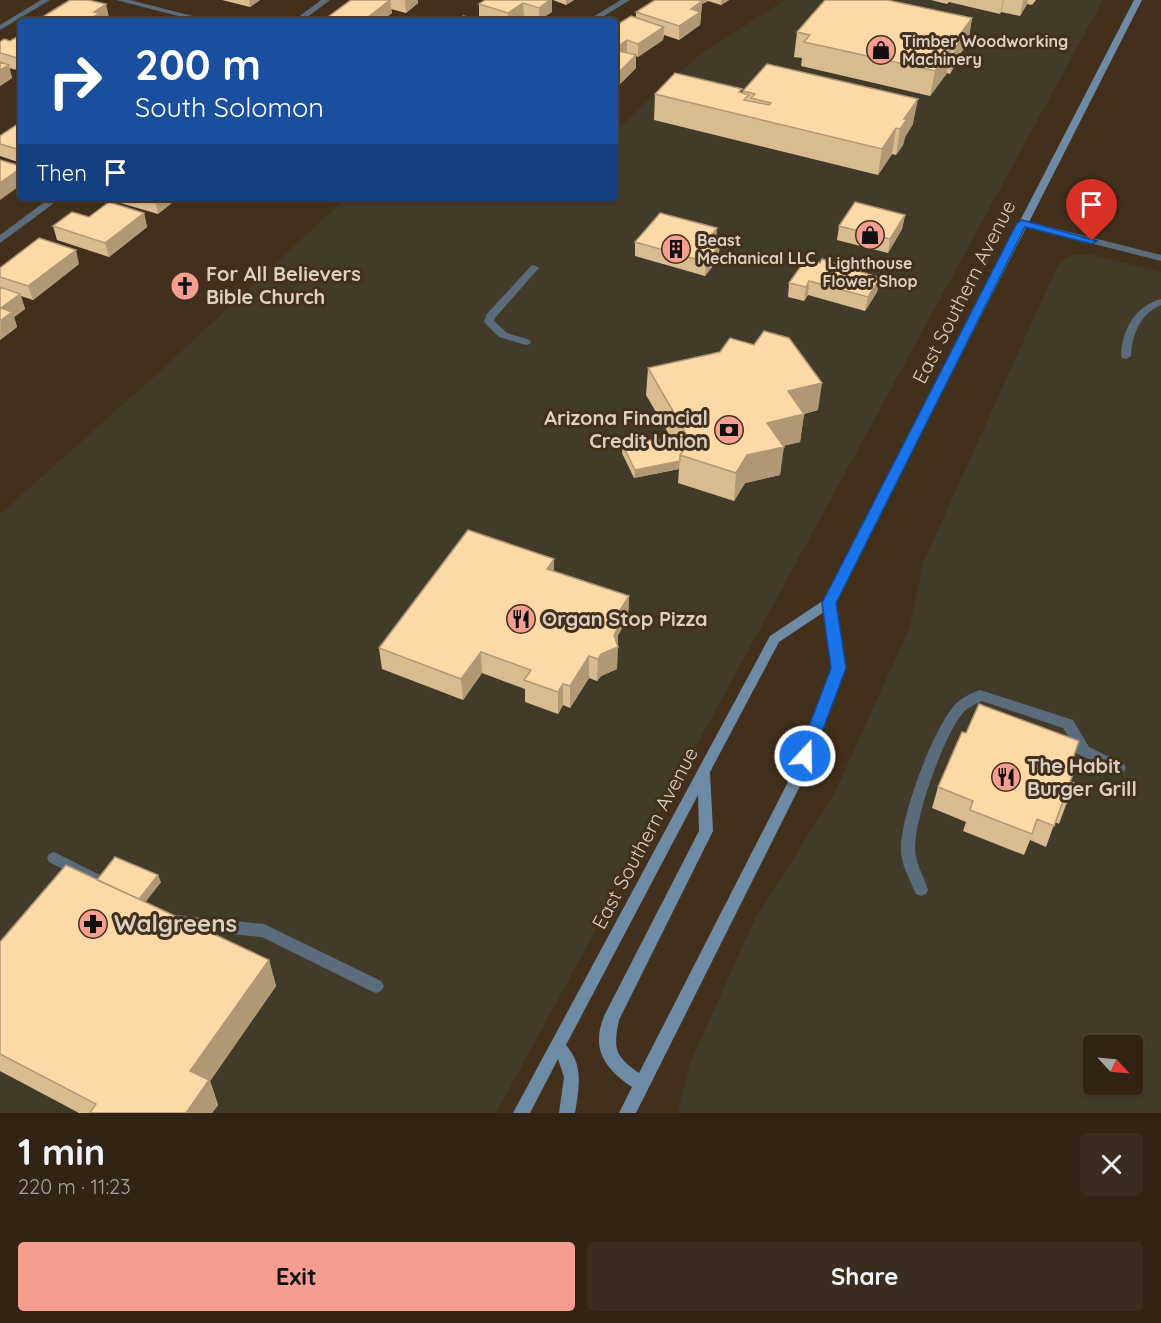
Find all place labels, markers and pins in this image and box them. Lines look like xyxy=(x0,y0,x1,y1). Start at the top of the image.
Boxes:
place label: Timber Woodworking Machinery xyxy=(902,31,1068,69)
shop icon: Timber Woodworking Machinery xyxy=(865,34,897,66)
pin xyxy=(1066,179,1117,241)
shop icon: Lighthouse Flower Shop xyxy=(854,219,886,251)
place label: Beast Mechanical LLC xyxy=(697,230,816,268)
building icon: Beast Mechanical LLC xyxy=(660,233,692,265)
place label: Lighthouse Flower Shop xyxy=(822,253,918,291)
place label: For All Believers Bible Church xyxy=(206,261,361,309)
church icon: For All Believers Bible Church xyxy=(169,270,201,302)
place label: Arizona Financial Credit Union xyxy=(544,405,708,453)
bank icon: Arizona Financial Credit Union xyxy=(713,414,745,446)
restaurant icon: Organ Stop Pizza xyxy=(505,603,537,635)
place label: Organ Stop Pizza xyxy=(542,606,708,631)
place label: The Habit Burger Grill xyxy=(1027,753,1137,801)
restaurant icon: The Habit Burger Grill xyxy=(990,761,1022,793)
pharmacy icon: Walgreens xyxy=(77,908,109,940)
place label: Walgreens xyxy=(114,908,237,938)

